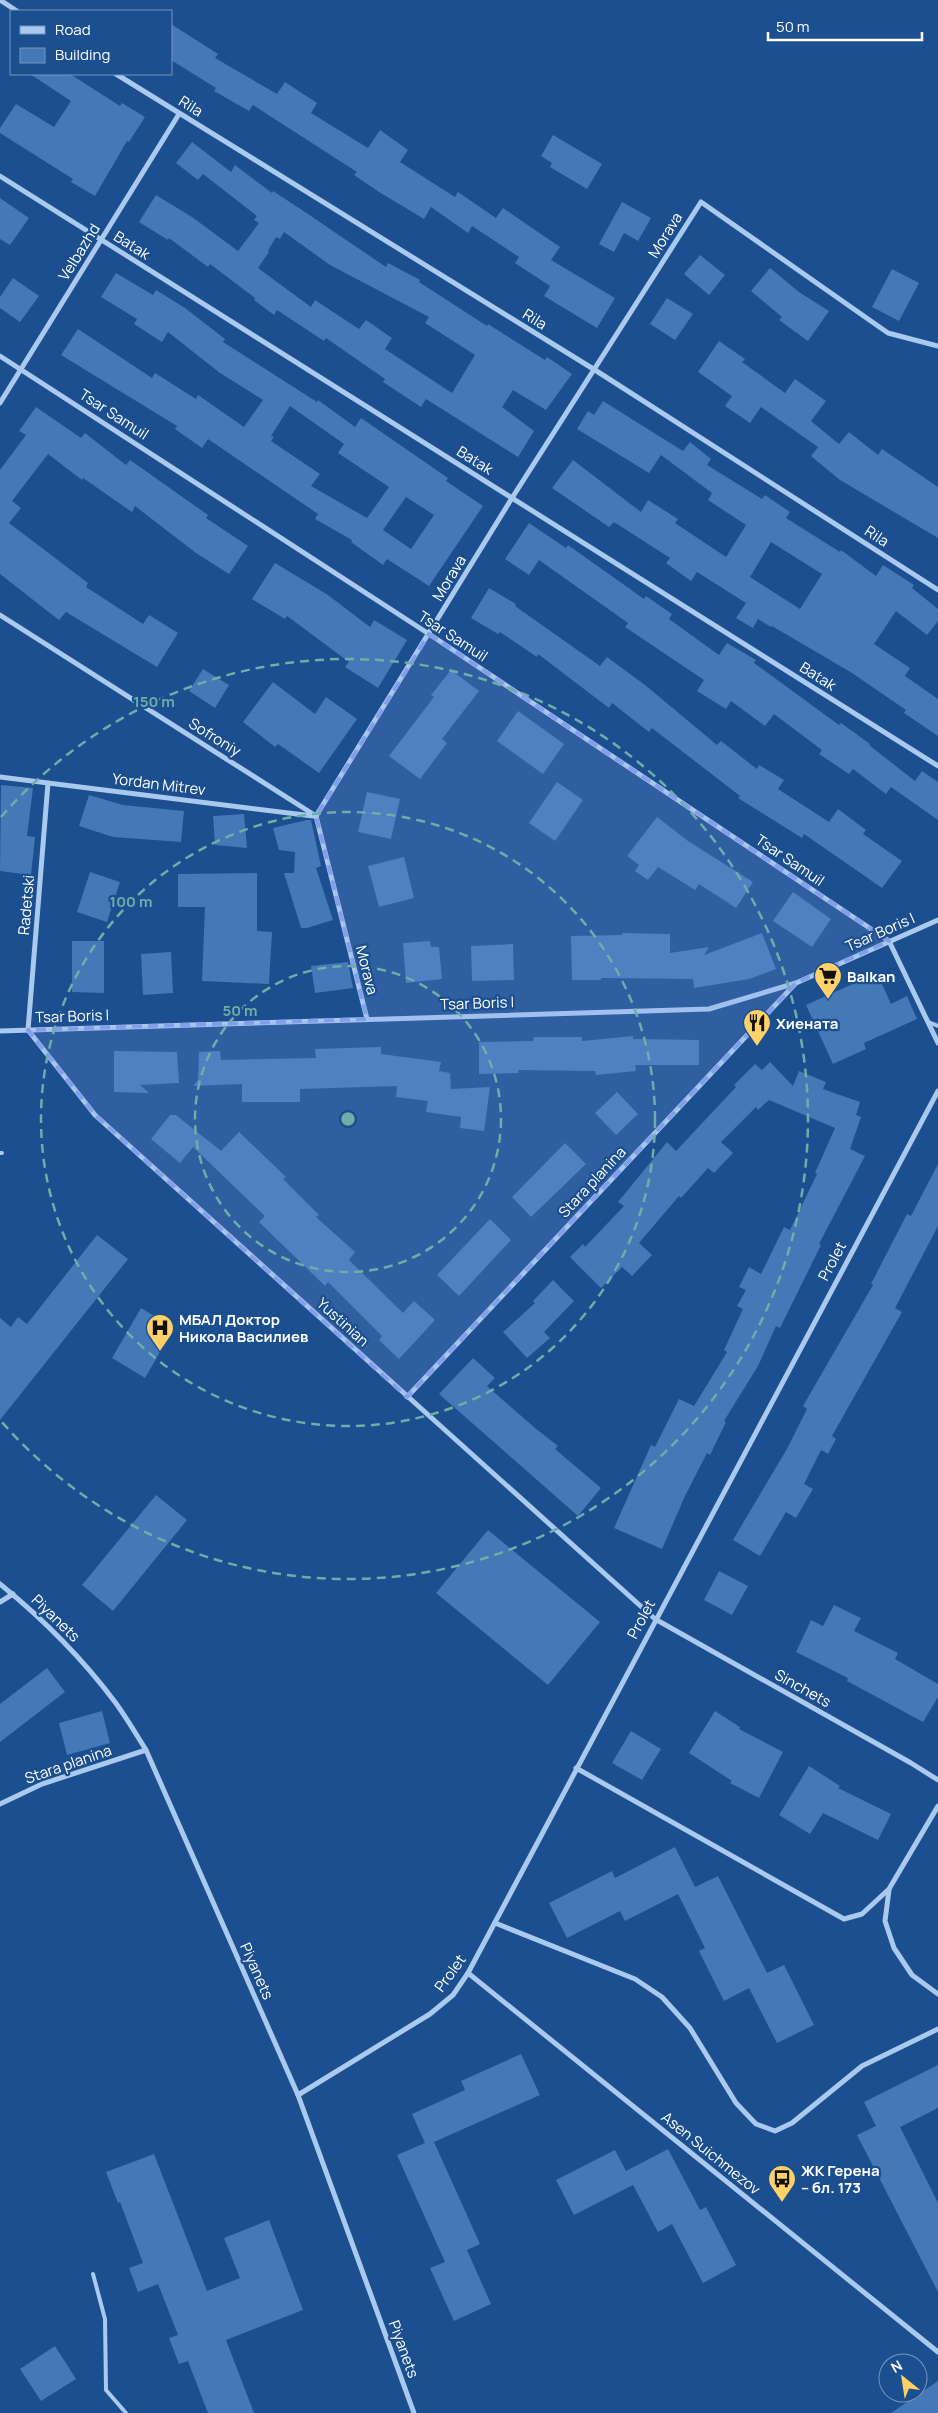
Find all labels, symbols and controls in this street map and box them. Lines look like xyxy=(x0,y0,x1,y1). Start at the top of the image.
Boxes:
legend xyxy=(10,10,172,75)
scale bar xyxy=(768,10,922,42)
text: 50 m xyxy=(776,16,810,37)
text: Road xyxy=(55,19,91,40)
text: Building xyxy=(55,44,110,65)
street label: Rila xyxy=(175,91,207,121)
street label: Morava xyxy=(643,208,687,262)
street label: Velbazhd xyxy=(53,220,105,284)
street label: Batak xyxy=(110,226,155,265)
street label: Rila xyxy=(519,304,551,334)
street label: Tsar Samuil xyxy=(75,384,153,444)
street label: Batak xyxy=(453,441,498,480)
street label: Rila xyxy=(861,520,893,552)
street label: Morava xyxy=(427,551,471,605)
street label: Tsar Samuil xyxy=(414,606,492,666)
street label: Batak xyxy=(796,657,841,696)
text: 150 m xyxy=(133,691,175,712)
street label: Sofroniy xyxy=(185,713,245,761)
street label: Yordan Mitrev xyxy=(111,768,207,800)
street label: Tsar Samuil xyxy=(751,829,829,891)
street label: Radetski xyxy=(13,874,39,936)
text: 100 m xyxy=(110,891,152,912)
street label: Tsar Boris I xyxy=(842,907,918,957)
street label: Morava xyxy=(351,943,383,997)
supermarket icon: Balkan xyxy=(813,961,843,1000)
place label: Balkan xyxy=(847,966,895,987)
street label: Tsar Boris I xyxy=(440,991,514,1015)
text: 50 m xyxy=(222,1000,258,1021)
street label: Tsar Boris I xyxy=(35,1004,109,1028)
restaurant icon: Хиената xyxy=(742,1008,772,1047)
place label: Хиената xyxy=(776,1013,838,1034)
centre of rings xyxy=(339,1110,357,1128)
street label: Stara planina xyxy=(553,1142,631,1222)
street label: Prolet xyxy=(813,1238,851,1284)
street label: Yustinian xyxy=(312,1293,374,1351)
place label: МБАЛ Доктор Никола Василиев xyxy=(179,1309,308,1347)
hospital icon: МБАЛ Доктор Никола Василиев xyxy=(145,1313,175,1352)
street label: Piyanets xyxy=(27,1590,85,1646)
street label: Prolet xyxy=(622,1596,660,1642)
street label: Sinchets xyxy=(771,1664,835,1712)
street label: Stara planina xyxy=(22,1739,114,1789)
street label: Piyanets xyxy=(235,1939,279,2003)
street label: Prolet xyxy=(429,1950,471,1996)
street label: Asen Suichmezov xyxy=(657,2107,765,2200)
place label: ЖК Герена – бл. 173 xyxy=(801,2160,880,2198)
bus stop icon: ЖК Герена – бл. 173 xyxy=(767,2164,797,2203)
street label: Piyanets xyxy=(384,2317,424,2381)
north arrow xyxy=(878,2353,928,2403)
text: N xyxy=(887,2356,905,2377)

